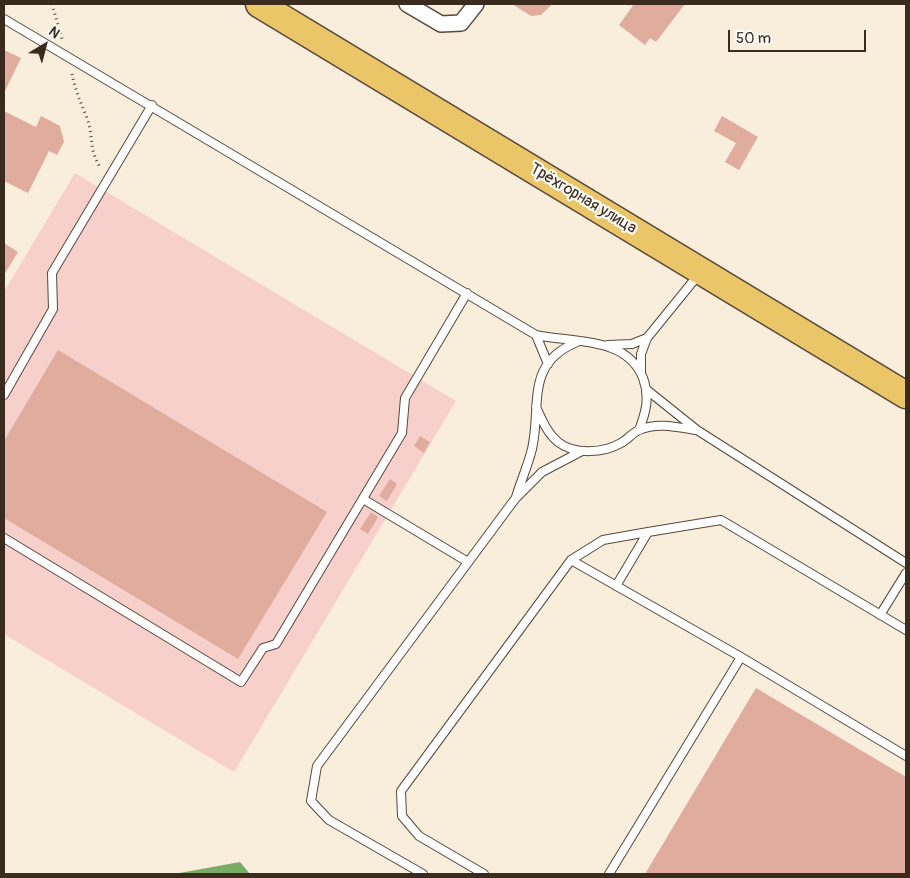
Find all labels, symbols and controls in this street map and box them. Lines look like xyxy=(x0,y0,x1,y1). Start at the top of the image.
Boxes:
north arrow xyxy=(20,20,70,70)
scale bar xyxy=(730,20,868,52)
text: N xyxy=(45,23,63,42)
text: 50 m xyxy=(736,29,771,48)
street label: Трёхгорная улица xyxy=(526,160,640,238)

